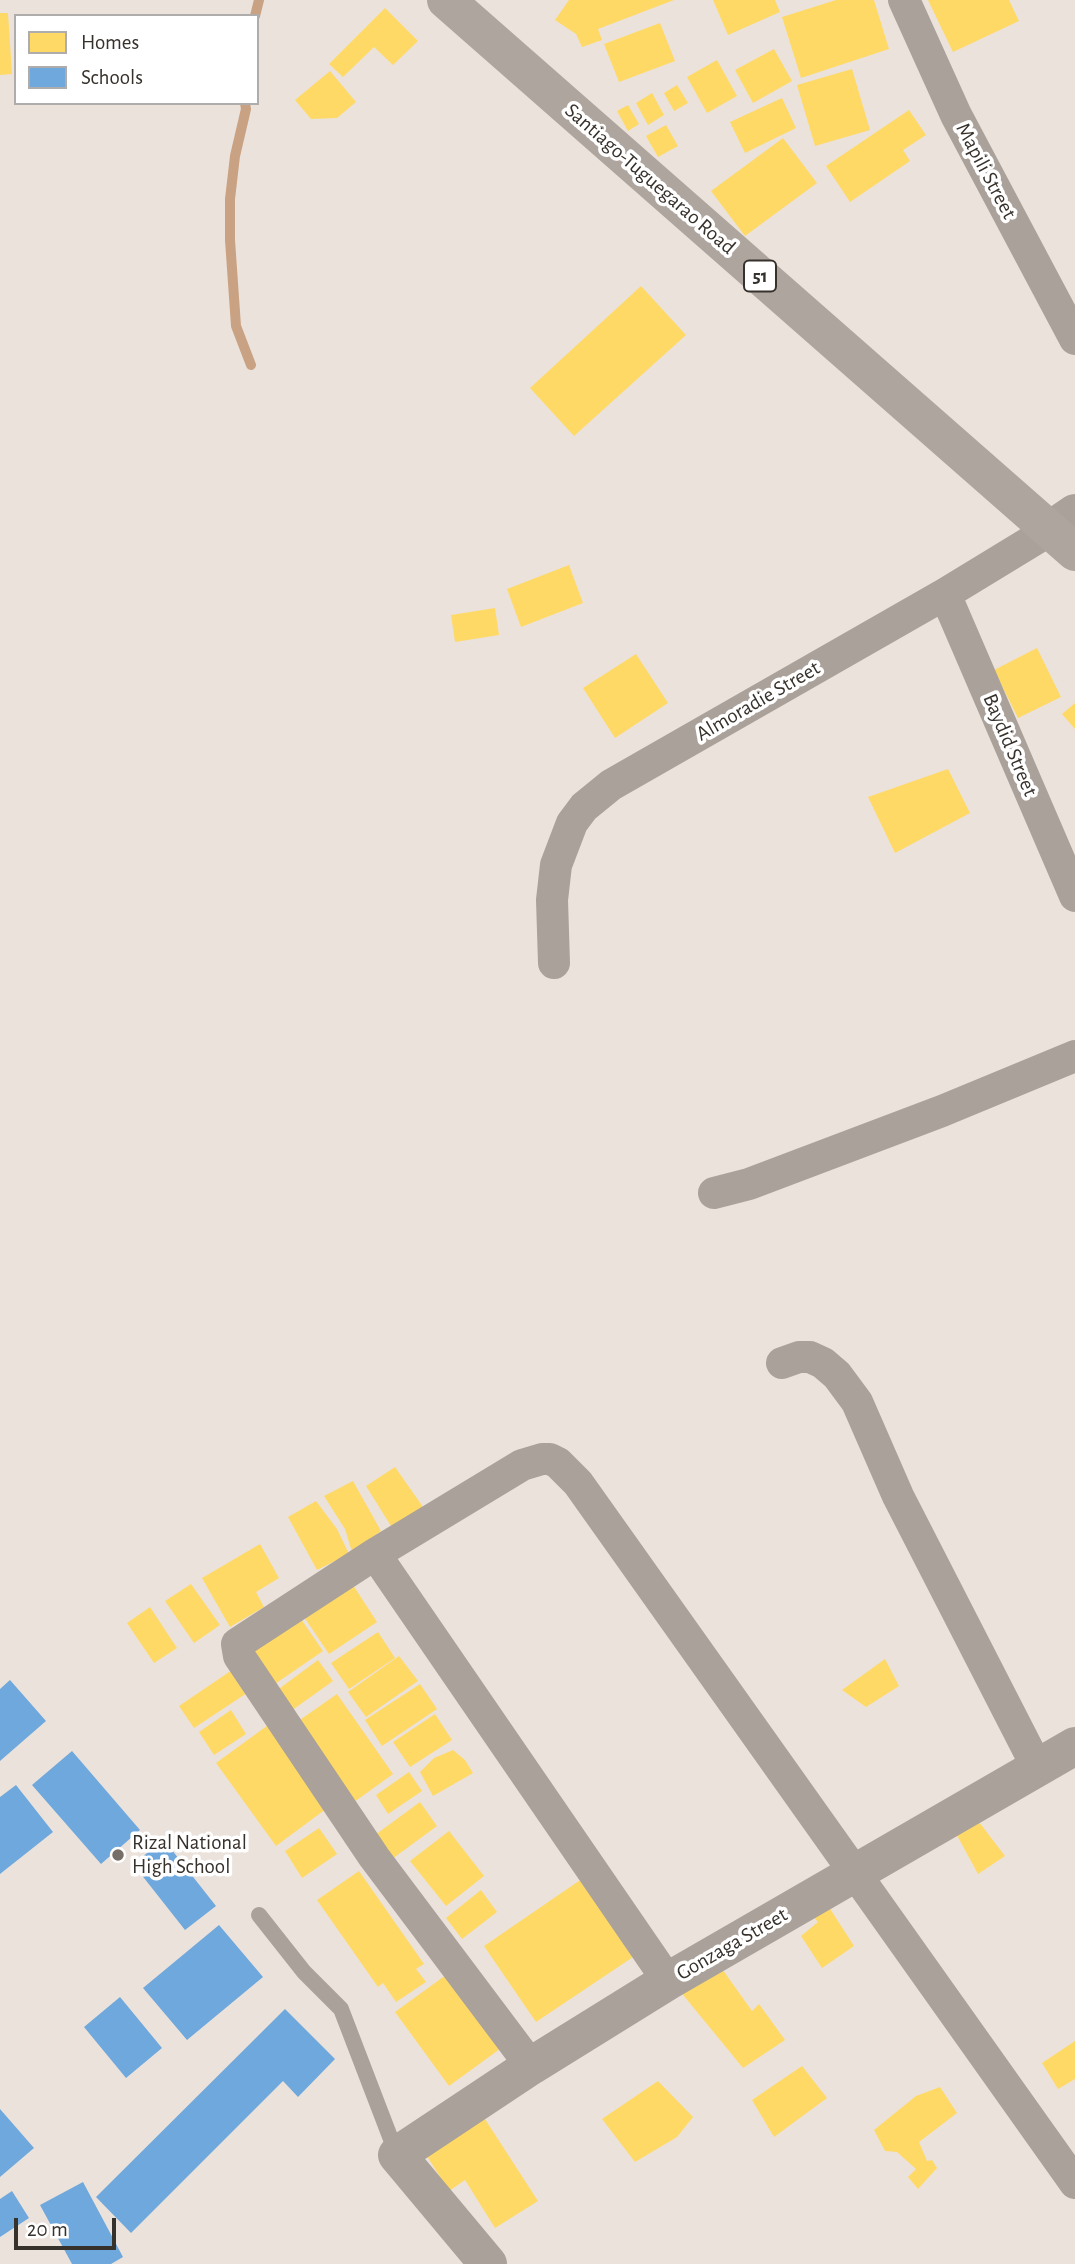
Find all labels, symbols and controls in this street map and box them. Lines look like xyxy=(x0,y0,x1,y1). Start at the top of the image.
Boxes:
legend xyxy=(14,14,259,105)
text: Homes xyxy=(81,32,139,53)
text: Schools xyxy=(81,67,143,88)
street label: Santiago-Tuguegarao Road xyxy=(560,98,740,260)
street label: Mapili Street xyxy=(950,119,1022,223)
road number: 51 xyxy=(744,260,776,292)
street label: Almoradie Street xyxy=(692,655,824,747)
street label: Baydid Street xyxy=(977,690,1043,800)
place label: Rizal National High School xyxy=(132,1830,247,1880)
marker: Rizal National High School xyxy=(110,1847,126,1863)
street label: Gonzaga Street xyxy=(672,1902,792,1986)
scale bar xyxy=(18,2204,119,2248)
text: 20 m xyxy=(27,2219,68,2240)

